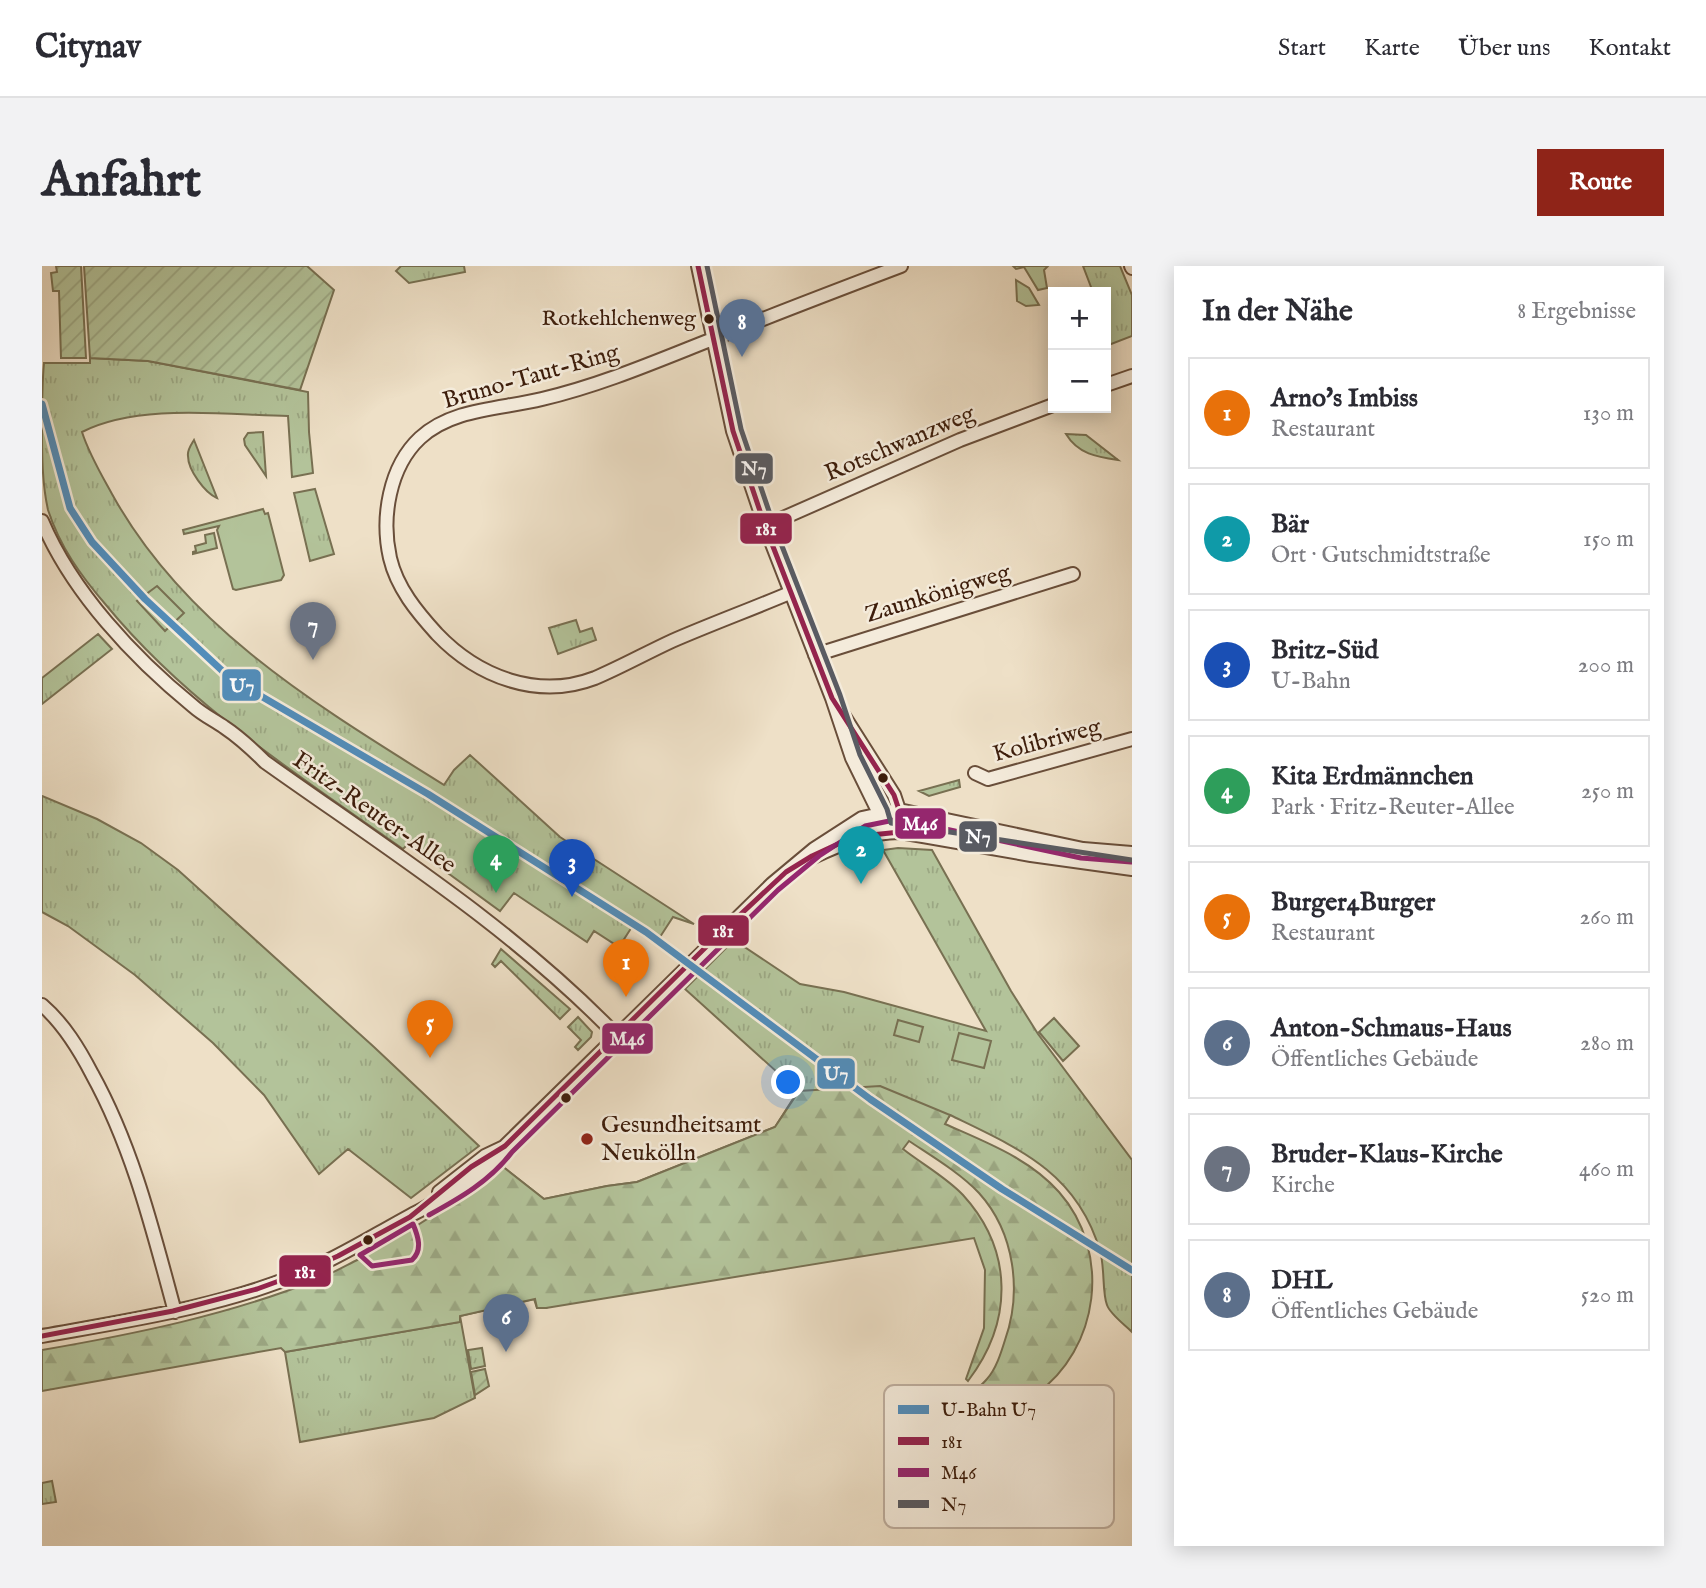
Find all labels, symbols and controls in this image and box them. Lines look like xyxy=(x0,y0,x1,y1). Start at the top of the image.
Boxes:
text: Citynav xyxy=(35,27,141,69)
text: Start xyxy=(1278,33,1326,64)
text: Karte xyxy=(1364,33,1420,64)
text: Über uns xyxy=(1458,33,1550,64)
text: Kontakt xyxy=(1588,33,1671,64)
button: Route xyxy=(1537,149,1664,216)
text: Anfahrt xyxy=(42,151,201,213)
map controls xyxy=(1048,287,1111,413)
button: + xyxy=(1048,287,1111,350)
text: In der Nähe xyxy=(1202,293,1353,331)
text: 8 Ergebnisse xyxy=(1517,297,1636,326)
pin: 8 xyxy=(719,299,765,357)
place label: Rotkehlchenweg xyxy=(542,305,697,333)
marker: Rotkehlchenweg xyxy=(702,312,716,326)
street label: Bruno-Taut-Ring xyxy=(439,337,624,417)
button: − xyxy=(1048,350,1111,413)
text: Arno's Imbiss xyxy=(1271,382,1418,415)
street label: Rotschwanzweg xyxy=(820,398,981,490)
text: 1 xyxy=(1223,399,1231,428)
text: 130 m xyxy=(1583,399,1634,428)
text: Restaurant xyxy=(1271,415,1375,444)
line badge: N7 xyxy=(734,452,774,485)
text: N7 xyxy=(740,458,767,482)
text: Bär xyxy=(1271,508,1309,541)
line badge: 181 xyxy=(739,512,793,545)
text: 181 xyxy=(755,518,777,542)
text: 2 xyxy=(1222,525,1232,554)
text: 150 m xyxy=(1583,525,1634,554)
text: Ort · Gutschmidtstraße xyxy=(1271,541,1491,570)
street label: Zaunkönigweg xyxy=(862,557,1015,631)
pin: 7 xyxy=(290,602,336,660)
text: Britz-Süd xyxy=(1271,634,1378,667)
text: 3 xyxy=(1223,651,1231,680)
text: 200 m xyxy=(1578,651,1634,680)
text: U-Bahn xyxy=(1271,667,1351,696)
line badge: U7 xyxy=(221,668,262,702)
text: U7 xyxy=(229,675,255,699)
street label: Kolibriweg xyxy=(990,711,1105,770)
street label: Fritz-Reuter-Allee xyxy=(286,745,462,881)
text: Kita Erdmännchen xyxy=(1271,760,1474,793)
unlabelled marker xyxy=(876,771,890,785)
text: 4 xyxy=(1221,777,1233,806)
text: 250 m xyxy=(1581,777,1634,806)
text: Park · Fritz-Reuter-Allee xyxy=(1271,793,1515,822)
line badge: M46 xyxy=(894,807,947,840)
text: M46 xyxy=(902,813,939,837)
line badge: N7 xyxy=(958,820,998,853)
pin: 2 xyxy=(838,826,884,884)
text: N7 xyxy=(964,826,991,850)
pin: 4 xyxy=(473,835,519,893)
pin: 3 xyxy=(549,839,595,897)
text: Burger4Burger xyxy=(1271,886,1435,919)
text: 5 xyxy=(1223,903,1231,932)
text: 260 m xyxy=(1579,903,1634,932)
line badge: 181 xyxy=(697,914,750,947)
text: Restaurant xyxy=(1271,919,1375,948)
text: 181 xyxy=(712,920,734,944)
pin: 1 xyxy=(603,939,649,997)
pin: 5 xyxy=(407,1000,453,1058)
text: Anton-Schmaus-Haus xyxy=(1271,1012,1512,1045)
line badge: M46 xyxy=(601,1022,654,1055)
text: M46 xyxy=(609,1028,646,1052)
text: 6 xyxy=(1222,1029,1232,1058)
text: 280 m xyxy=(1580,1029,1634,1058)
text: Öffentliches Gebäude xyxy=(1271,1045,1478,1074)
line badge: U7 xyxy=(816,1057,856,1090)
text: U7 xyxy=(823,1063,849,1087)
your location xyxy=(771,1065,805,1099)
unlabelled marker xyxy=(559,1091,573,1105)
place label: Gesundheitsamt Neukölln xyxy=(601,1110,761,1169)
marker: Gesundheitsamt Neukölln xyxy=(579,1131,595,1147)
text: Bruder-Klaus-Kirche xyxy=(1271,1138,1503,1171)
text: 7 xyxy=(1222,1155,1232,1184)
text: 460 m xyxy=(1579,1155,1634,1184)
text: Kirche xyxy=(1271,1171,1335,1200)
unlabelled marker xyxy=(361,1233,375,1247)
line badge: 181 xyxy=(278,1254,332,1288)
text: 181 xyxy=(294,1261,316,1285)
text: DHL xyxy=(1271,1264,1332,1297)
text: 8 xyxy=(1222,1281,1232,1310)
text: 520 m xyxy=(1581,1281,1634,1310)
pin: 6 xyxy=(483,1294,529,1352)
text: Öffentliches Gebäude xyxy=(1271,1297,1478,1326)
legend xyxy=(884,1385,1114,1528)
text: U-Bahn U7 xyxy=(941,1399,1036,1423)
text: 181 xyxy=(941,1431,963,1455)
text: M46 xyxy=(941,1462,977,1486)
text: N7 xyxy=(941,1494,966,1518)

